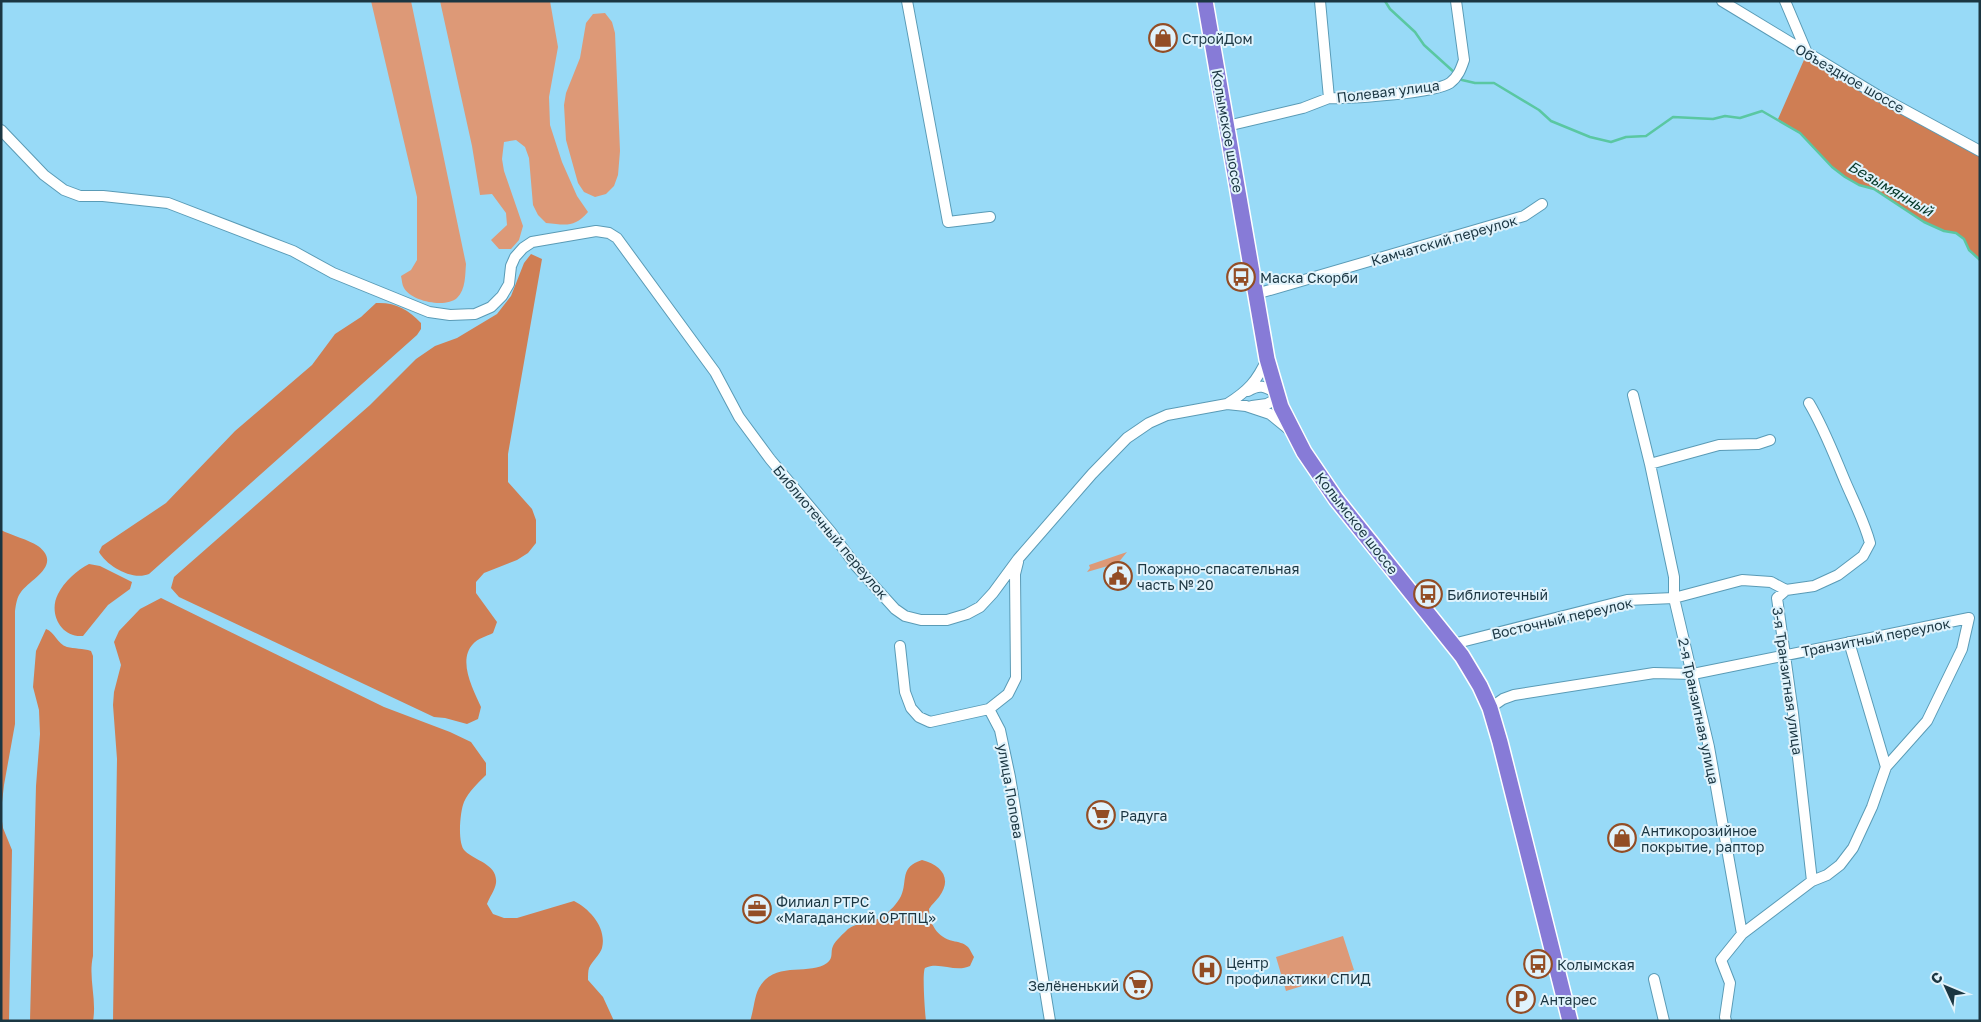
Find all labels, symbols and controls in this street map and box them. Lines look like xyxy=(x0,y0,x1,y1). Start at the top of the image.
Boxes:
shop icon: СтройДом xyxy=(1148,23,1178,53)
place label: СтройДом xyxy=(1182,30,1253,47)
street label: Объездное шоссе xyxy=(1793,40,1907,116)
street label: Колымское шоссе xyxy=(1209,68,1247,194)
street label: Полевая улица xyxy=(1336,76,1440,106)
water label: Безымянный xyxy=(1845,156,1937,220)
street label: Камчатский переулок xyxy=(1369,211,1519,269)
bus stop icon: Маска Скорби xyxy=(1226,262,1256,292)
place label: Маска Скорби xyxy=(1260,269,1358,286)
street label: Библиотечный переулок xyxy=(770,462,892,602)
street label: Колымское шоссе xyxy=(1312,469,1402,577)
place label: Пожарно-спасательная часть № 20 xyxy=(1137,560,1299,593)
public building icon: Пожарно-спасательная часть № 20 xyxy=(1103,561,1133,591)
bus stop icon: Библиотечный xyxy=(1413,579,1443,609)
place label: Библиотечный xyxy=(1447,586,1548,603)
street label: Восточный переулок xyxy=(1490,593,1634,643)
street label: 3-я Транзитная улица xyxy=(1769,606,1807,756)
street label: Транзитный переулок xyxy=(1800,614,1952,660)
street label: 2-я Транзитная улица xyxy=(1675,636,1723,786)
street label: улица Попова xyxy=(994,742,1028,840)
supermarket icon: Радуга xyxy=(1086,800,1116,830)
place label: Радуга xyxy=(1120,807,1167,824)
place label: Антикорозийное покрытие, раптор xyxy=(1641,822,1764,855)
shop icon: Антикорозийное покрытие, раптор xyxy=(1607,823,1637,853)
place label: Филиал РТРС «Магаданский ОРТПЦ» xyxy=(776,893,936,926)
office icon: Филиал РТРС «Магаданский ОРТПЦ» xyxy=(742,894,772,924)
bus stop icon: Колымская xyxy=(1523,949,1553,979)
place label: Центр профилактики СПИД xyxy=(1226,954,1371,987)
hospital icon: Центр профилактики СПИД xyxy=(1192,955,1222,985)
place label: Колымская xyxy=(1557,956,1635,973)
north arrow xyxy=(1921,962,1971,1012)
text: С xyxy=(1927,968,1946,987)
supermarket icon: Зелёненький xyxy=(1123,970,1153,1000)
place label: Зелёненький xyxy=(1028,977,1119,994)
parking icon: Антарес xyxy=(1506,984,1536,1014)
place label: Антарес xyxy=(1540,991,1597,1008)

